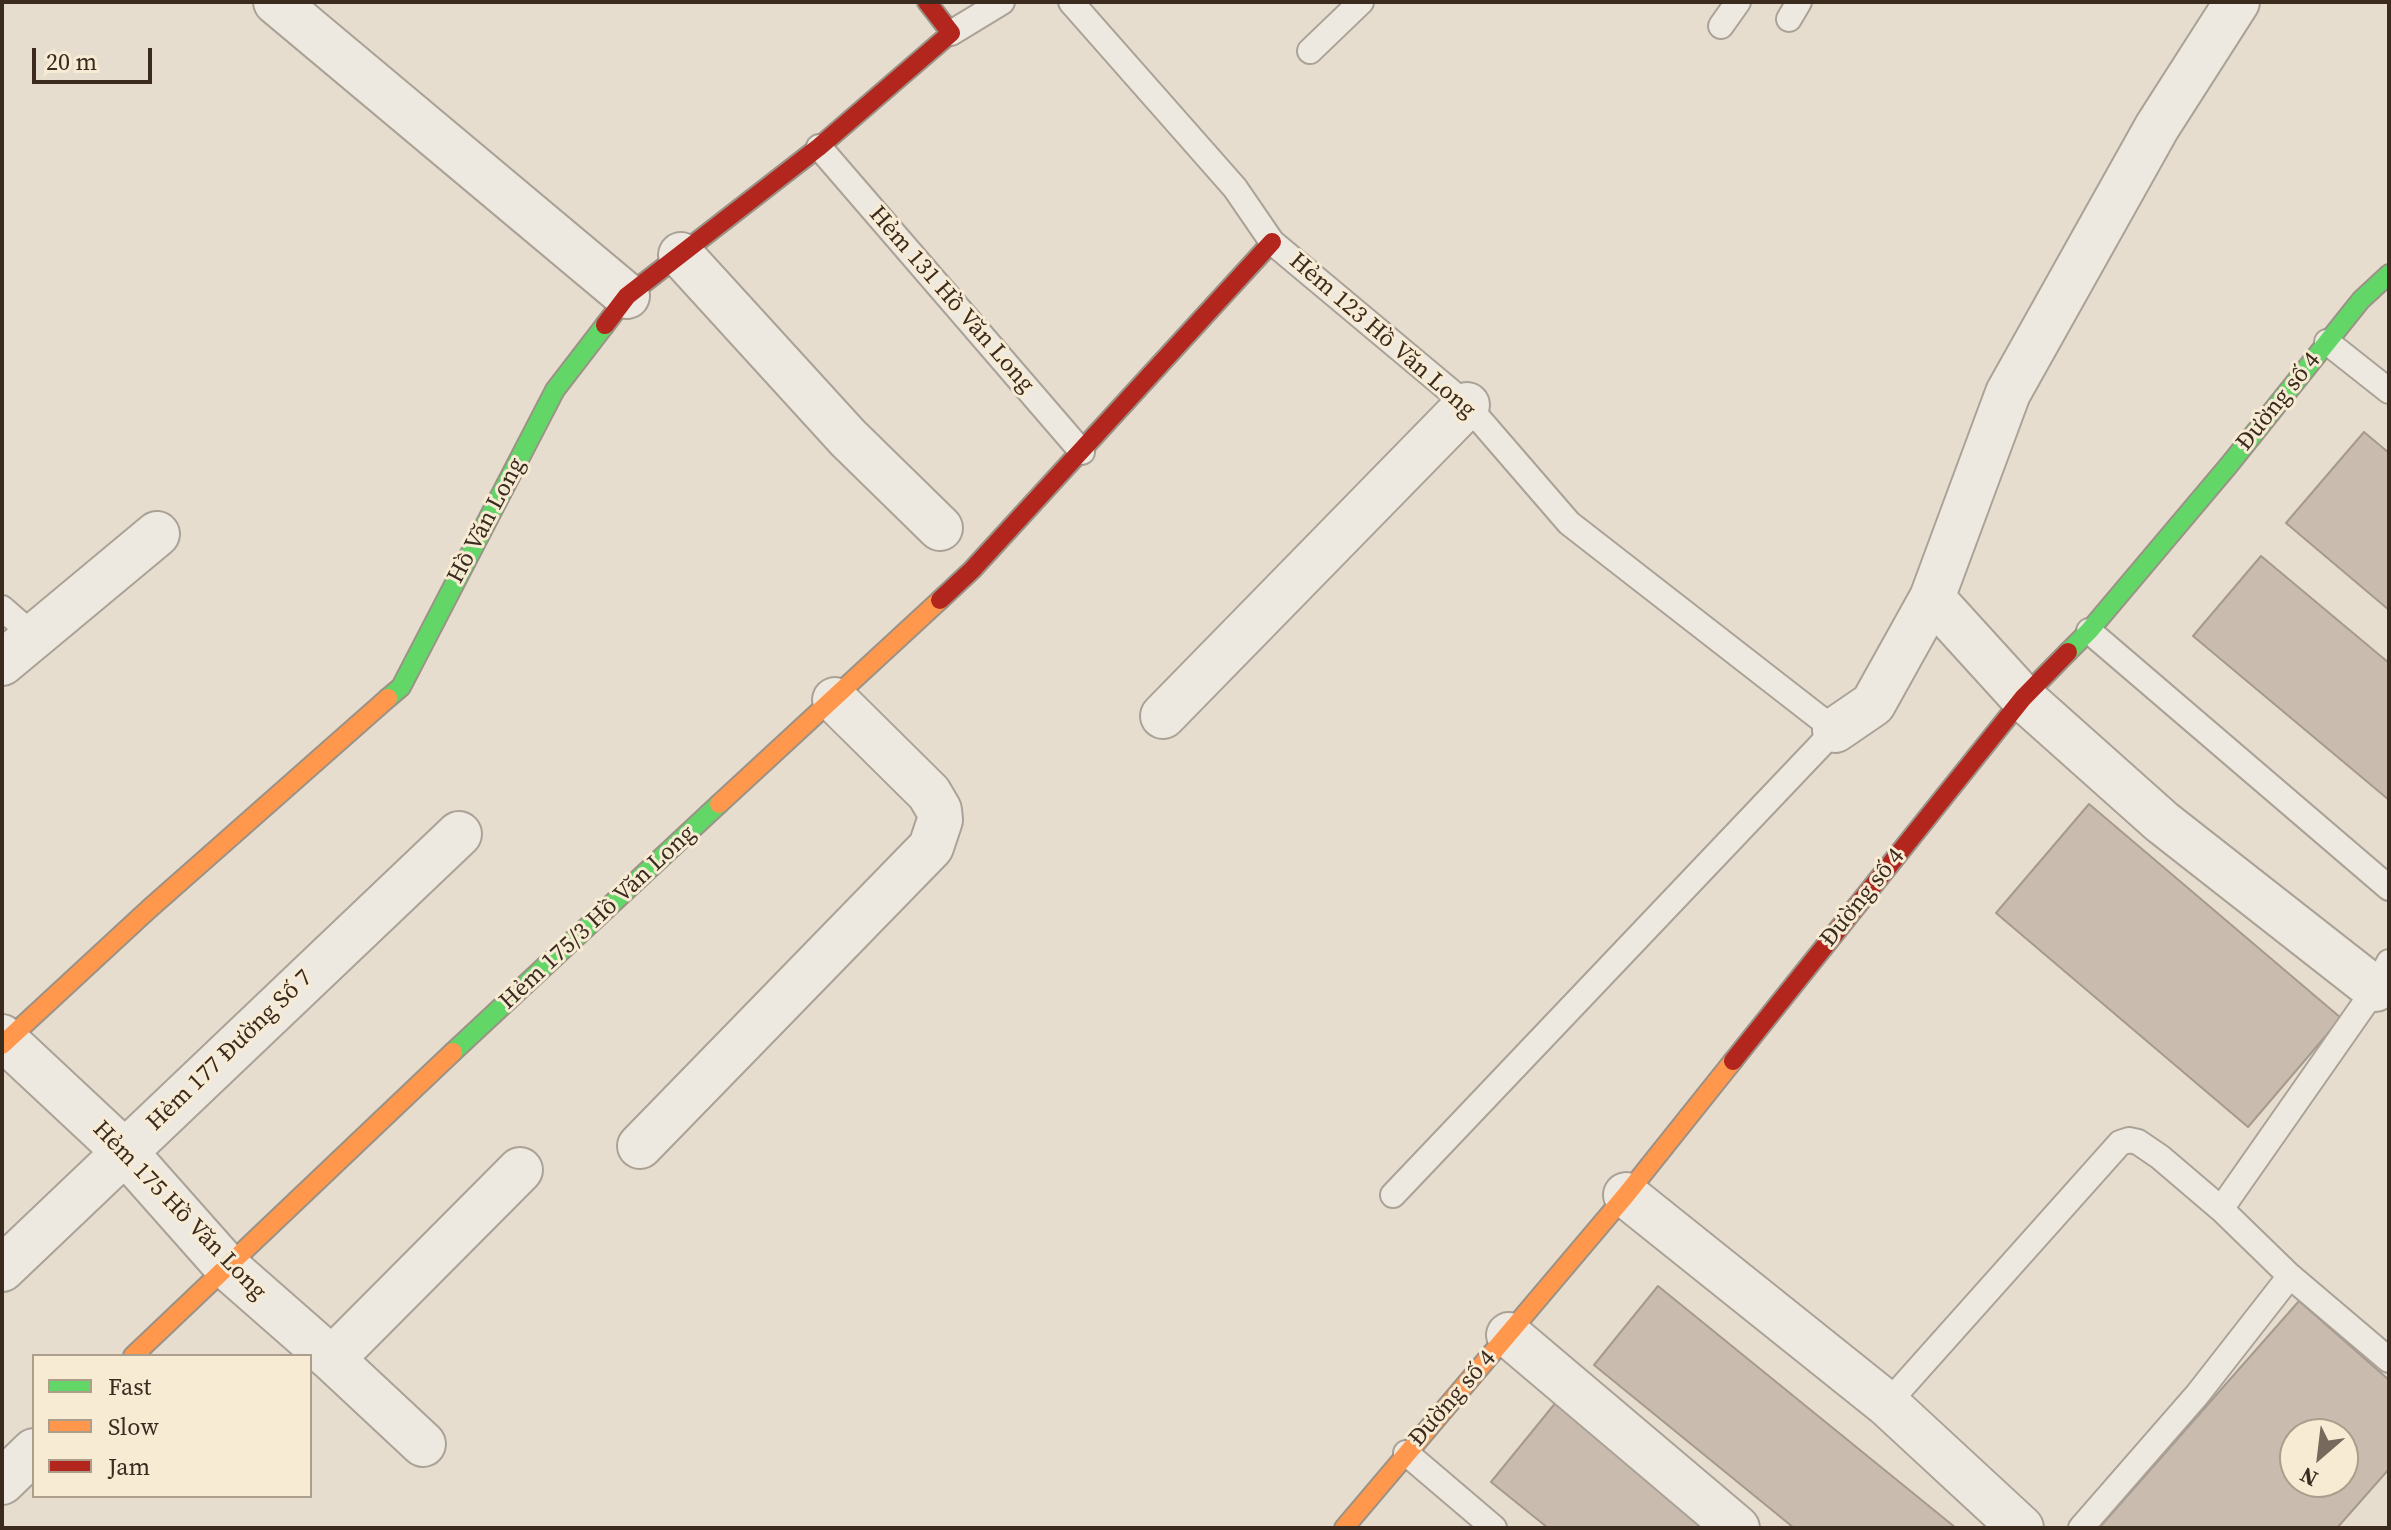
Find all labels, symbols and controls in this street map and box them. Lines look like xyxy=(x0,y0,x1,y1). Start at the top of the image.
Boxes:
scale bar xyxy=(36,32,156,82)
text: 20 m xyxy=(46,45,97,78)
street label: Hẻm 131 Hồ Văn Long xyxy=(862,201,1040,399)
street label: Hẻm 123 Hồ Văn Long xyxy=(1283,247,1481,425)
street label: Đường số 4 xyxy=(2231,347,2327,457)
street label: Hồ Văn Long xyxy=(442,453,532,589)
street label: Hẻm 175/3 Hồ Văn Long xyxy=(494,820,702,1016)
street label: Đường số 4 xyxy=(1815,843,1911,953)
street label: Hẻm 177 Đường Số 7 xyxy=(141,964,319,1138)
street label: Hẻm 175 Hồ Văn Long xyxy=(86,1116,272,1306)
street label: Đường số 4 xyxy=(1403,1345,1503,1453)
legend xyxy=(32,1354,312,1498)
text: Fast xyxy=(108,1370,151,1403)
text: Slow xyxy=(108,1410,159,1443)
north arrow xyxy=(2279,1418,2359,1498)
text: Jam xyxy=(108,1450,150,1483)
text: N xyxy=(2295,1460,2323,1494)

